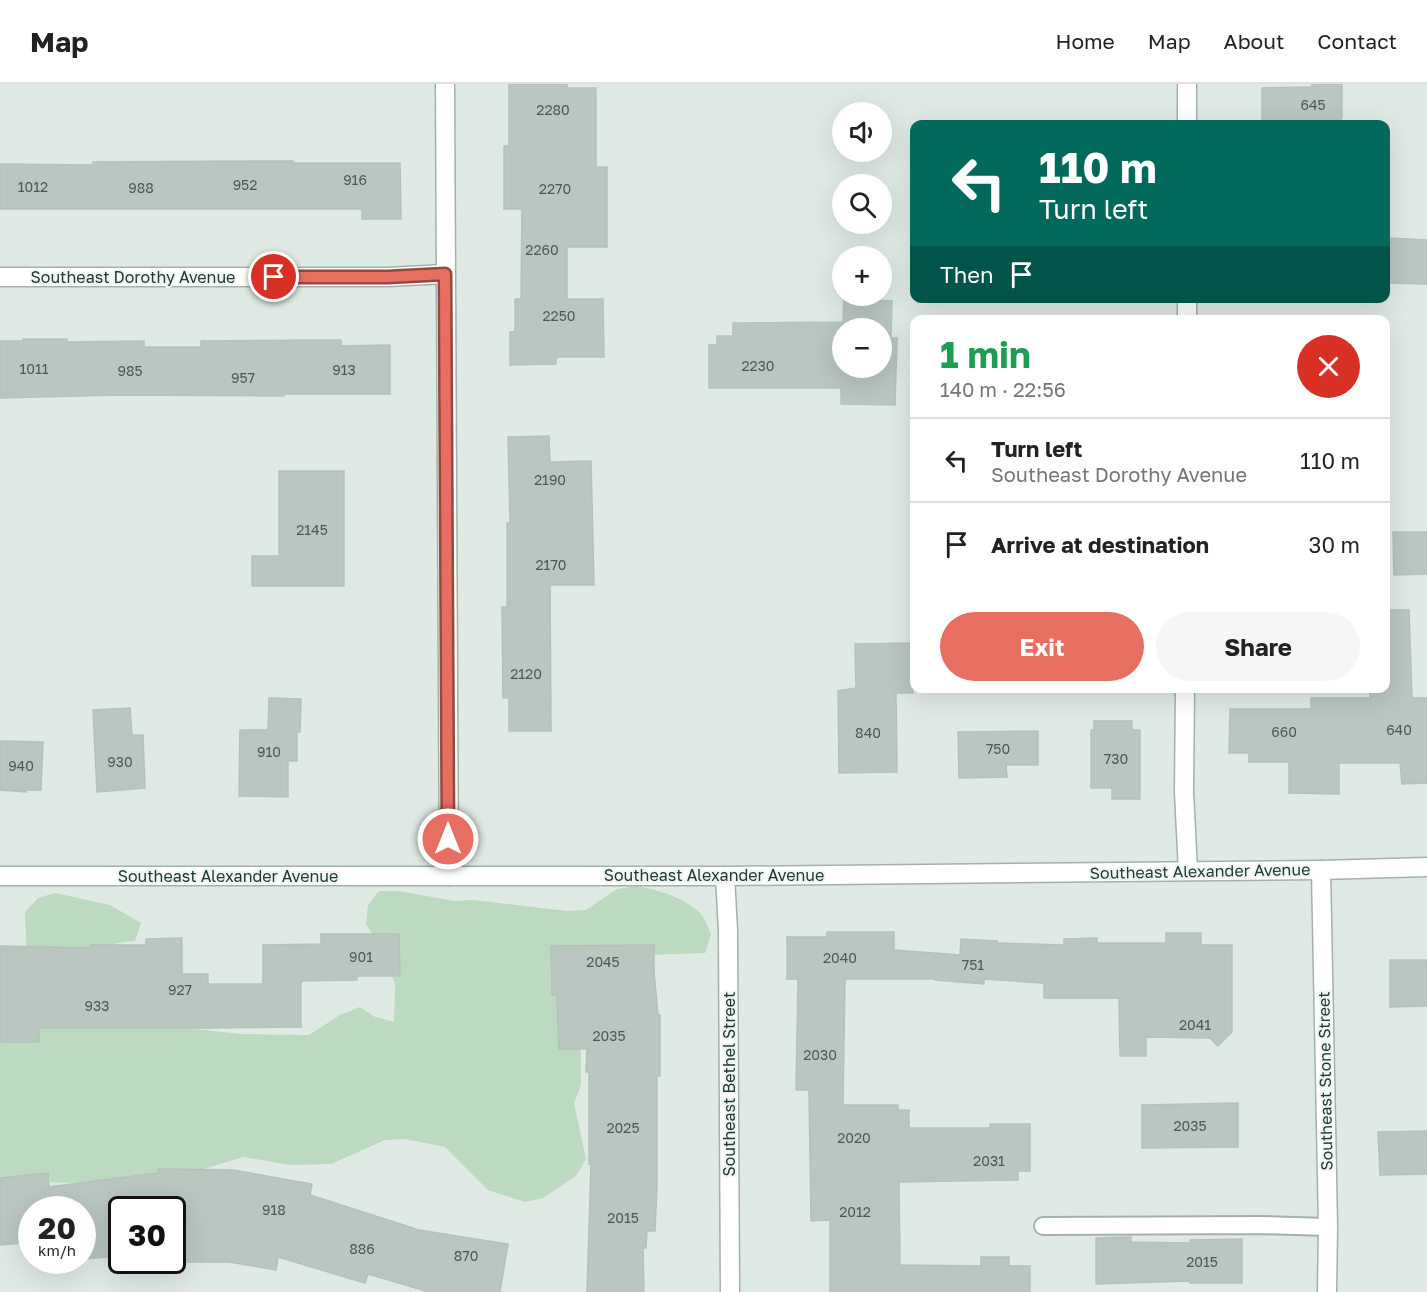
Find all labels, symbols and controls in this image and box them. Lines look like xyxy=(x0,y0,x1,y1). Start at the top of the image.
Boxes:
text: Map xyxy=(30,25,88,58)
text: Home xyxy=(1055,28,1115,54)
text: Map xyxy=(1148,28,1191,54)
text: About xyxy=(1224,28,1284,54)
text: Contact xyxy=(1317,28,1397,54)
house number: 645 xyxy=(1300,96,1326,113)
house number: 2280 xyxy=(536,101,570,118)
map controls xyxy=(832,102,892,378)
button: sound xyxy=(832,102,892,162)
text: 110 m xyxy=(1039,142,1157,192)
icon: left xyxy=(940,144,1018,222)
house number: 916 xyxy=(343,171,367,188)
button: search xyxy=(832,174,892,234)
house number: 952 xyxy=(233,176,257,193)
house number: 1012 xyxy=(18,178,48,195)
house number: 988 xyxy=(128,179,154,196)
house number: 2270 xyxy=(539,180,571,197)
text: Turn left xyxy=(1039,193,1148,225)
house number: 2260 xyxy=(525,241,559,258)
button: + xyxy=(832,246,892,306)
pin xyxy=(248,251,299,302)
icon: arrive xyxy=(1005,258,1038,291)
icon: arrive xyxy=(257,260,290,293)
text: Then xyxy=(940,261,993,288)
street label: Southeast Dorothy Avenue xyxy=(31,267,235,287)
house number: 2250 xyxy=(542,307,576,324)
button: − xyxy=(832,318,892,378)
text: 1 min xyxy=(940,333,1031,376)
button: close xyxy=(1297,335,1360,398)
house number: 2230 xyxy=(741,357,775,374)
house number: 1011 xyxy=(19,360,49,377)
house number: 913 xyxy=(332,361,356,378)
house number: 985 xyxy=(117,362,143,379)
house number: 957 xyxy=(231,369,255,386)
text: 140 m · 22:56 xyxy=(940,377,1066,401)
text: Turn left xyxy=(991,435,1082,462)
icon: left xyxy=(940,444,973,477)
text: 110 m xyxy=(1300,447,1360,474)
text: Southeast Dorothy Avenue xyxy=(991,462,1247,486)
house number: 2190 xyxy=(534,471,566,488)
house number: 2145 xyxy=(296,521,328,538)
icon: arrive xyxy=(940,528,973,561)
text: Arrive at destination xyxy=(991,531,1209,558)
text: 30 m xyxy=(1309,531,1360,558)
house number: 2170 xyxy=(535,556,567,573)
button: Exit xyxy=(940,612,1144,681)
button: Share xyxy=(1156,612,1360,681)
house number: 2120 xyxy=(510,665,542,682)
house number: 640 xyxy=(1386,721,1412,738)
house number: 660 xyxy=(1271,723,1297,740)
house number: 840 xyxy=(855,724,881,741)
house number: 750 xyxy=(986,740,1010,757)
house number: 910 xyxy=(257,743,281,760)
house number: 730 xyxy=(1104,750,1128,767)
house number: 930 xyxy=(107,753,133,770)
house number: 940 xyxy=(8,757,34,774)
position arrow xyxy=(416,807,480,871)
street label: Southeast Alexander Avenue xyxy=(1090,859,1310,883)
street label: Southeast Alexander Avenue xyxy=(604,865,824,885)
street label: Southeast Alexander Avenue xyxy=(118,866,338,886)
house number: 901 xyxy=(349,948,373,965)
house number: 2040 xyxy=(823,949,857,966)
house number: 2045 xyxy=(586,953,620,970)
house number: 751 xyxy=(962,956,984,973)
house number: 927 xyxy=(168,981,192,998)
street label: Southeast Stone Street xyxy=(1313,991,1337,1171)
street label: Southeast Bethel Street xyxy=(719,992,739,1176)
house number: 933 xyxy=(85,997,109,1014)
house number: 2041 xyxy=(1179,1016,1211,1033)
house number: 2035 xyxy=(592,1027,626,1044)
house number: 2030 xyxy=(803,1046,837,1063)
house number: 2035 xyxy=(1173,1117,1207,1134)
house number: 2025 xyxy=(606,1119,640,1136)
house number: 2020 xyxy=(837,1129,871,1146)
house number: 2031 xyxy=(973,1152,1005,1169)
speed limit sign: 30 xyxy=(108,1196,186,1274)
house number: 918 xyxy=(262,1201,286,1218)
house number: 2012 xyxy=(839,1203,871,1220)
house number: 2015 xyxy=(607,1209,639,1226)
text: 20 xyxy=(38,1210,76,1246)
house number: 886 xyxy=(349,1240,375,1257)
text: km/h xyxy=(38,1241,76,1259)
house number: 870 xyxy=(454,1247,478,1264)
house number: 2015 xyxy=(1186,1253,1218,1270)

